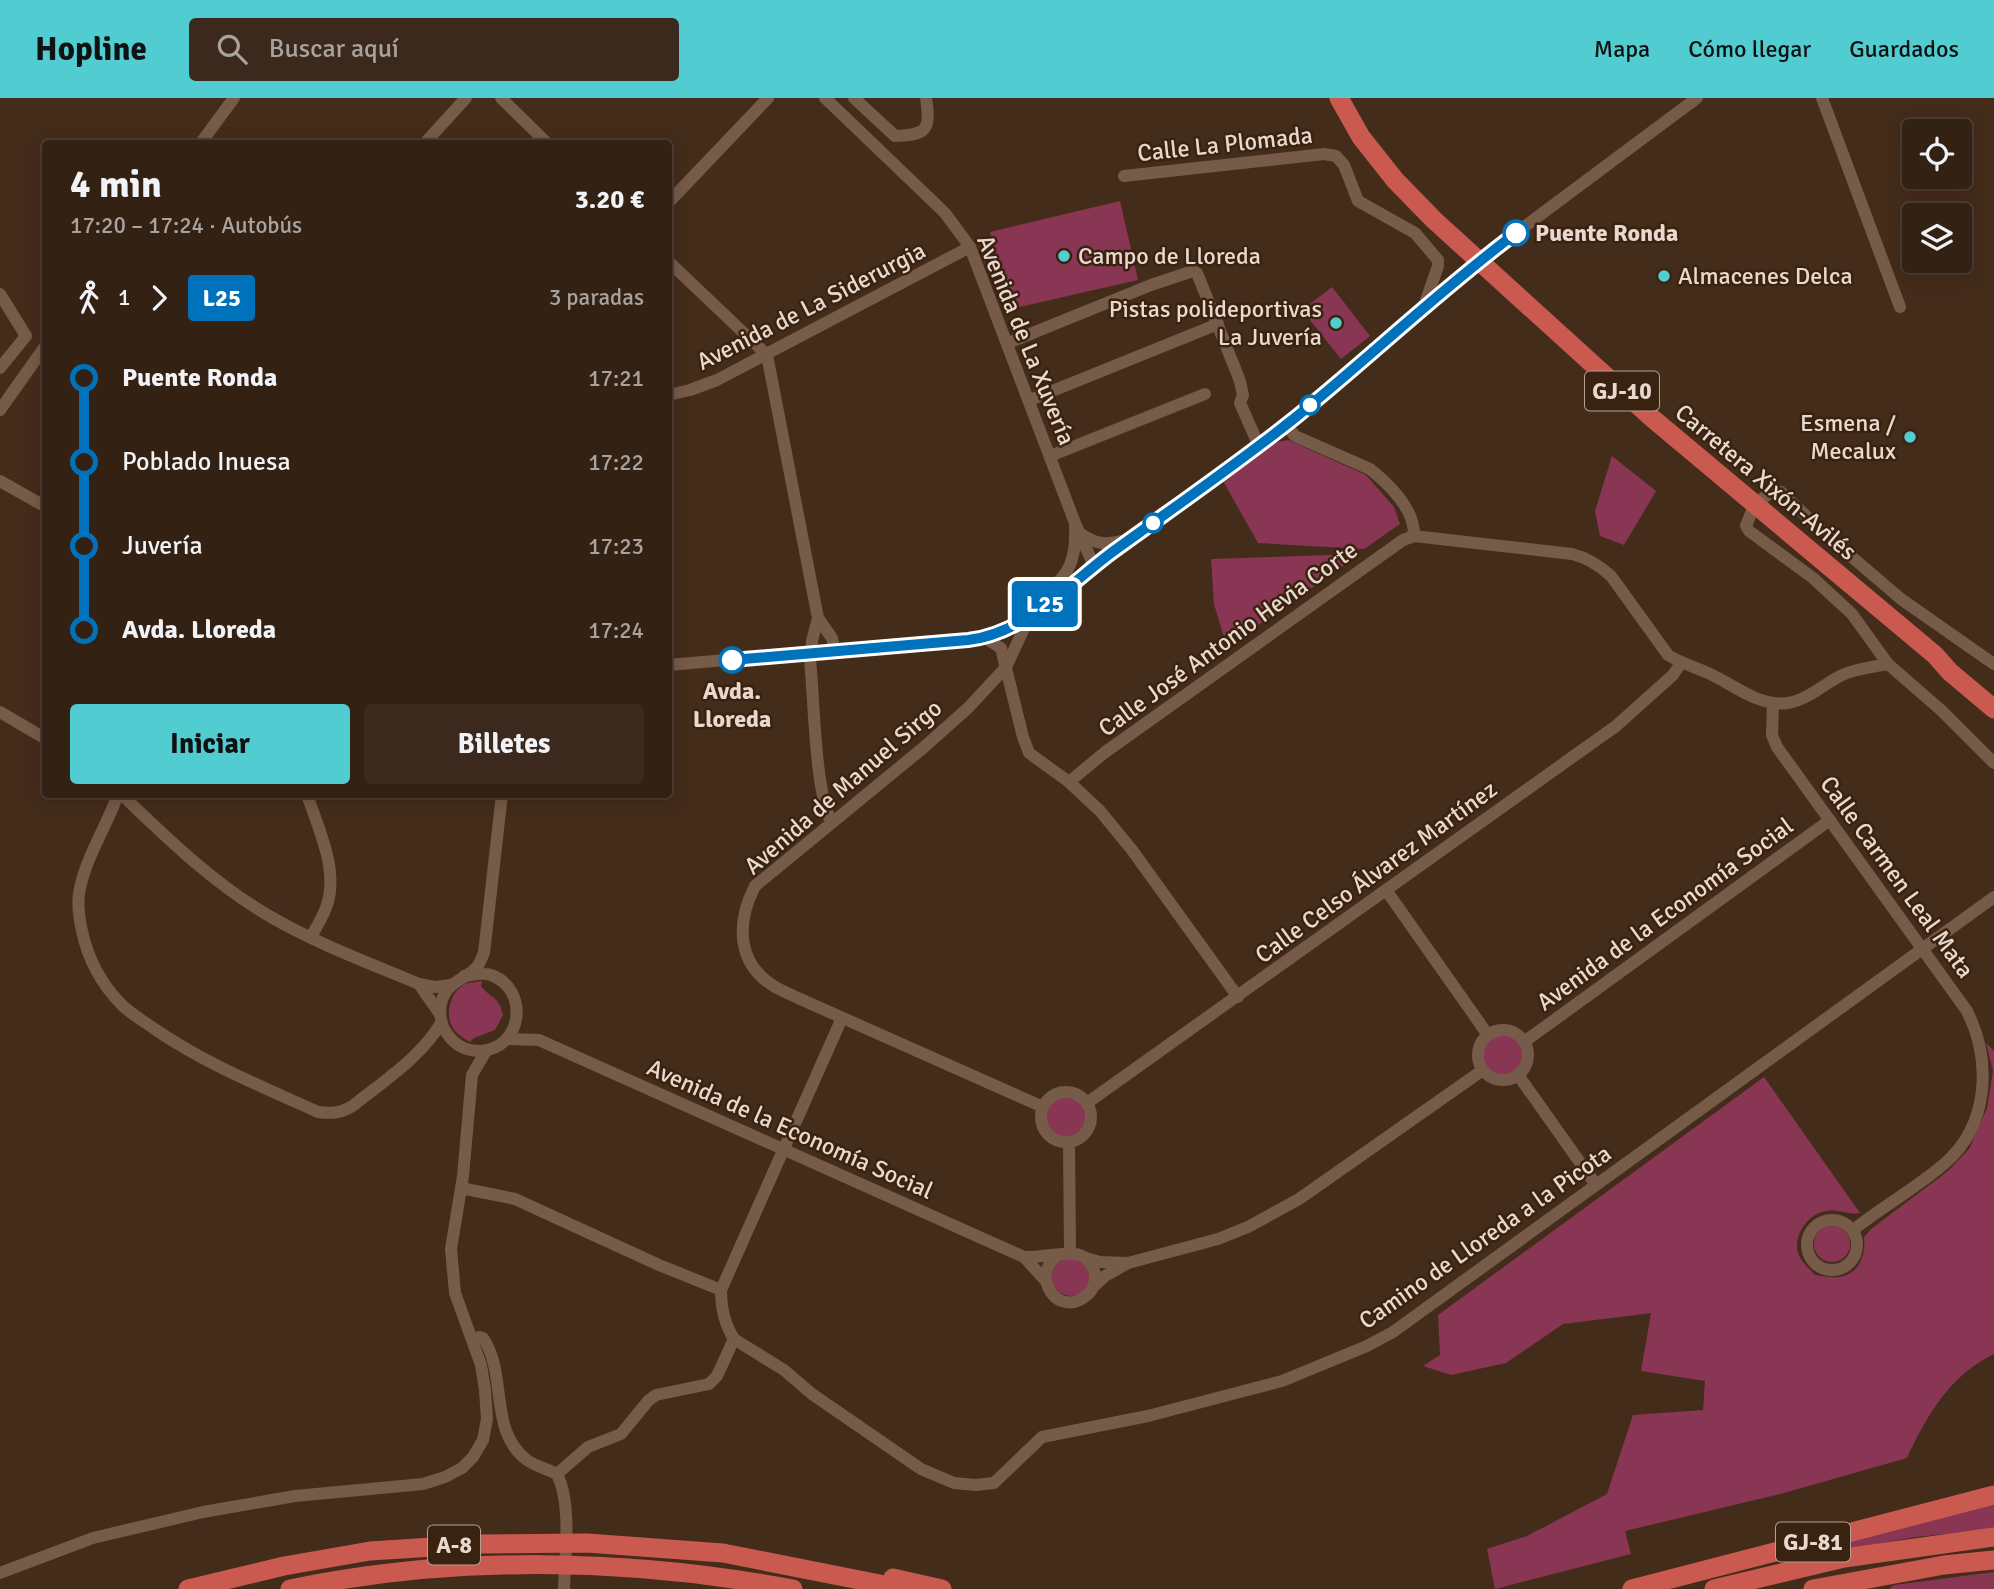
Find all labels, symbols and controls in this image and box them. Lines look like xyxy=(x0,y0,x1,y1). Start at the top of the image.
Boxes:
search box xyxy=(189,18,679,81)
text: Hopline xyxy=(35,29,147,70)
icon: search xyxy=(213,30,251,68)
text: Buscar aquí xyxy=(269,33,399,65)
text: Mapa xyxy=(1594,34,1650,64)
text: Cómo llegar xyxy=(1688,34,1811,64)
text: Guardados xyxy=(1849,34,1959,64)
map controls xyxy=(1902,119,1972,273)
button: locate xyxy=(1902,119,1972,189)
street label: Calle La Plomada xyxy=(1136,120,1314,168)
text: 4 min xyxy=(70,161,162,208)
text: 3.20 € xyxy=(575,184,644,216)
button: layers xyxy=(1902,203,1972,273)
text: 17:20 – 17:24 · Autobús xyxy=(70,211,302,240)
place label: Puente Ronda xyxy=(1535,218,1678,248)
marker: Puente Ronda xyxy=(1503,220,1529,246)
street label: Avenida de La Xuvería xyxy=(970,231,1082,449)
street label: Avenida de La Siderurgia xyxy=(692,235,930,377)
place label: Campo de Lloreda xyxy=(1078,241,1261,271)
marker: Campo de Lloreda xyxy=(1056,248,1072,264)
place label: Almacenes Delca xyxy=(1678,261,1853,291)
marker: Almacenes Delca xyxy=(1656,268,1672,284)
icon: walk xyxy=(70,279,108,317)
icon: forward xyxy=(140,279,178,317)
text: 1 xyxy=(118,283,130,312)
text: L25 xyxy=(202,283,241,313)
text: 3 paradas xyxy=(549,283,644,312)
place label: Pistas polideportivas La Juvería xyxy=(1109,294,1322,352)
marker: Pistas polideportivas La Juvería xyxy=(1328,315,1344,331)
text: Puente Ronda xyxy=(122,362,277,394)
text: 17:21 xyxy=(588,364,644,393)
road number: GJ-10 xyxy=(1585,372,1659,410)
unlabelled marker xyxy=(1300,395,1320,415)
street label: Carretera Xixón-Avilés xyxy=(1669,397,1863,567)
place label: Esmena / Mecalux xyxy=(1800,408,1896,466)
marker: Esmena / Mecalux xyxy=(1902,429,1918,445)
text: Poblado Inuesa xyxy=(122,446,291,478)
text: 17:22 xyxy=(588,448,644,477)
unlabelled marker xyxy=(1143,513,1163,533)
text: Juvería xyxy=(122,530,203,562)
text: 17:23 xyxy=(588,532,644,561)
street label: Calle José Antonio Hevia Corte xyxy=(1093,535,1363,743)
line badge: L25 xyxy=(1005,581,1085,627)
text: L25 xyxy=(1026,589,1064,619)
text: Avda. Lloreda xyxy=(122,614,276,646)
text: 17:24 xyxy=(588,616,644,645)
marker: Avda. Lloreda xyxy=(719,647,745,673)
place label: Avda. Lloreda xyxy=(693,676,771,734)
street label: Avenida de Manuel Sirgo xyxy=(738,693,948,881)
button: Iniciar xyxy=(70,704,350,784)
button: Billetes xyxy=(364,704,644,784)
street label: Calle Carmen Leal Mata xyxy=(1814,770,1980,984)
street label: Calle Celso Álvarez Martínez xyxy=(1249,774,1503,970)
street label: Avenida de la Economía Social xyxy=(1531,811,1799,1017)
street label: Avenida de la Economía Social xyxy=(642,1052,938,1206)
street label: Camino de Lloreda a la Picota xyxy=(1353,1138,1617,1336)
road number: GJ-81 xyxy=(1776,1522,1850,1562)
road number: A-8 xyxy=(428,1526,480,1564)

